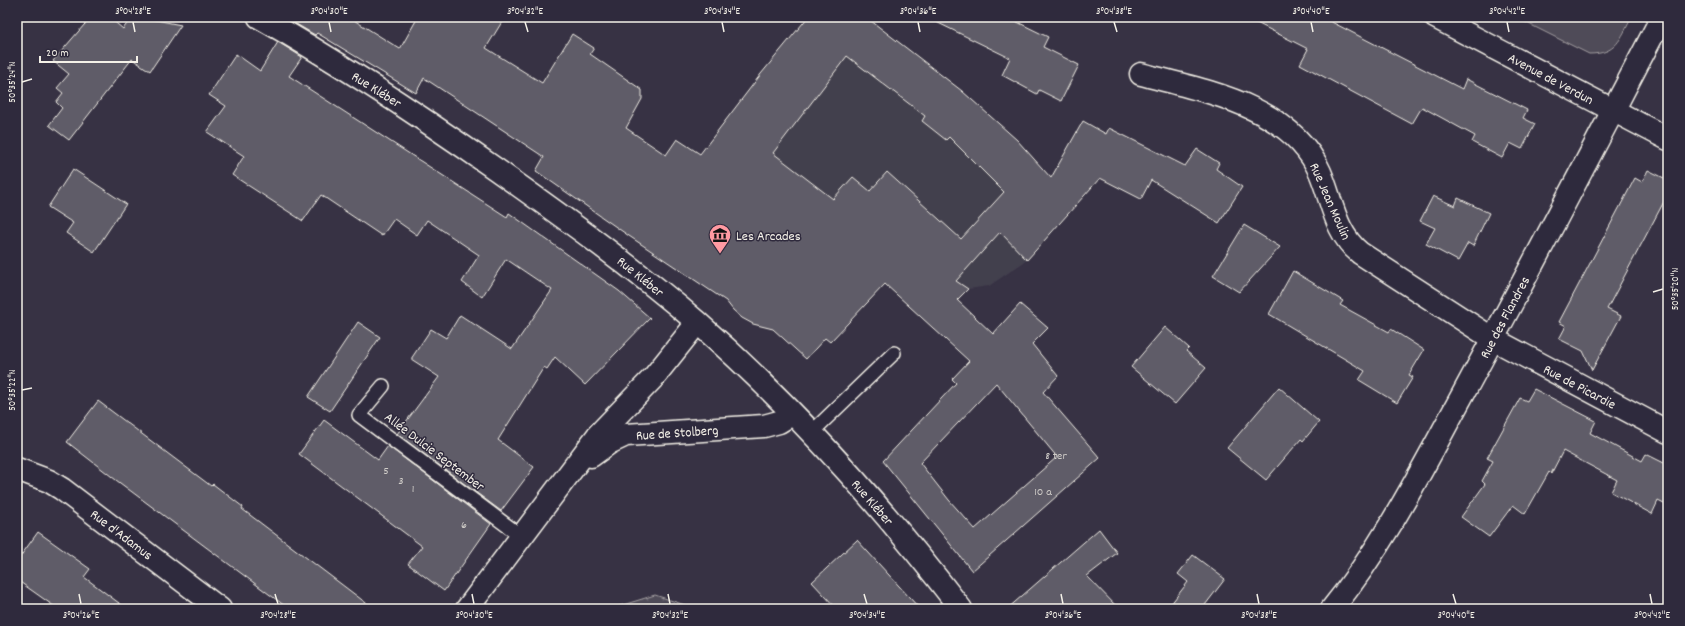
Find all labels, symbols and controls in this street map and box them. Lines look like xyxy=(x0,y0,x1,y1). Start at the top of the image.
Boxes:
text: 3°04'28"E xyxy=(115,5,151,19)
text: 3°04'30"E xyxy=(310,5,348,19)
text: 3°04'32"E xyxy=(507,5,544,19)
text: 3°04'34"E xyxy=(704,5,740,19)
text: 3°04'36"E xyxy=(900,5,937,19)
text: 3°04'38"E xyxy=(1096,5,1132,19)
text: 3°04'40"E xyxy=(1293,5,1330,19)
text: 3°04'42"E xyxy=(1489,5,1525,19)
scale bar xyxy=(40,38,137,64)
text: 20 m xyxy=(46,45,69,62)
street label: Avenue de Verdun xyxy=(1504,49,1597,111)
text: 50°35'24"N xyxy=(6,61,20,103)
street label: Rue Kléber xyxy=(347,68,405,114)
street label: Rue Jean Moulin xyxy=(1303,160,1355,244)
museum icon: Les Arcades xyxy=(707,222,733,255)
place label: Les Arcades xyxy=(736,227,801,247)
street label: Rue Kléber xyxy=(612,252,668,303)
text: 50°35'20"N xyxy=(1669,268,1683,310)
street label: Rue des Flandres xyxy=(1476,273,1536,363)
street label: Rue de Picardie xyxy=(1539,360,1619,415)
text: 50°35'22"N xyxy=(6,369,20,411)
street label: Allée Dulcie September xyxy=(379,408,489,497)
street label: Rue de Stolberg xyxy=(635,421,719,447)
house number: 8 ter xyxy=(1045,448,1067,465)
house number: 5 xyxy=(383,463,389,480)
house number: 3 xyxy=(398,473,404,490)
street label: Rue Kléber xyxy=(846,476,898,531)
house number: 1 xyxy=(412,481,414,498)
house number: 10 a xyxy=(1034,484,1052,501)
street label: Rue d'Adamus xyxy=(85,505,156,566)
house number: 6 xyxy=(461,517,467,534)
text: 3°04'26"E xyxy=(63,609,100,623)
text: 3°04'28"E xyxy=(260,609,296,623)
text: 3°04'30"E xyxy=(455,609,493,623)
text: 3°04'32"E xyxy=(652,609,689,623)
text: 3°04'34"E xyxy=(849,609,885,623)
text: 3°04'36"E xyxy=(1045,609,1082,623)
text: 3°04'38"E xyxy=(1241,609,1277,623)
text: 3°04'40"E xyxy=(1438,609,1475,623)
text: 3°04'42"E xyxy=(1634,609,1670,623)

